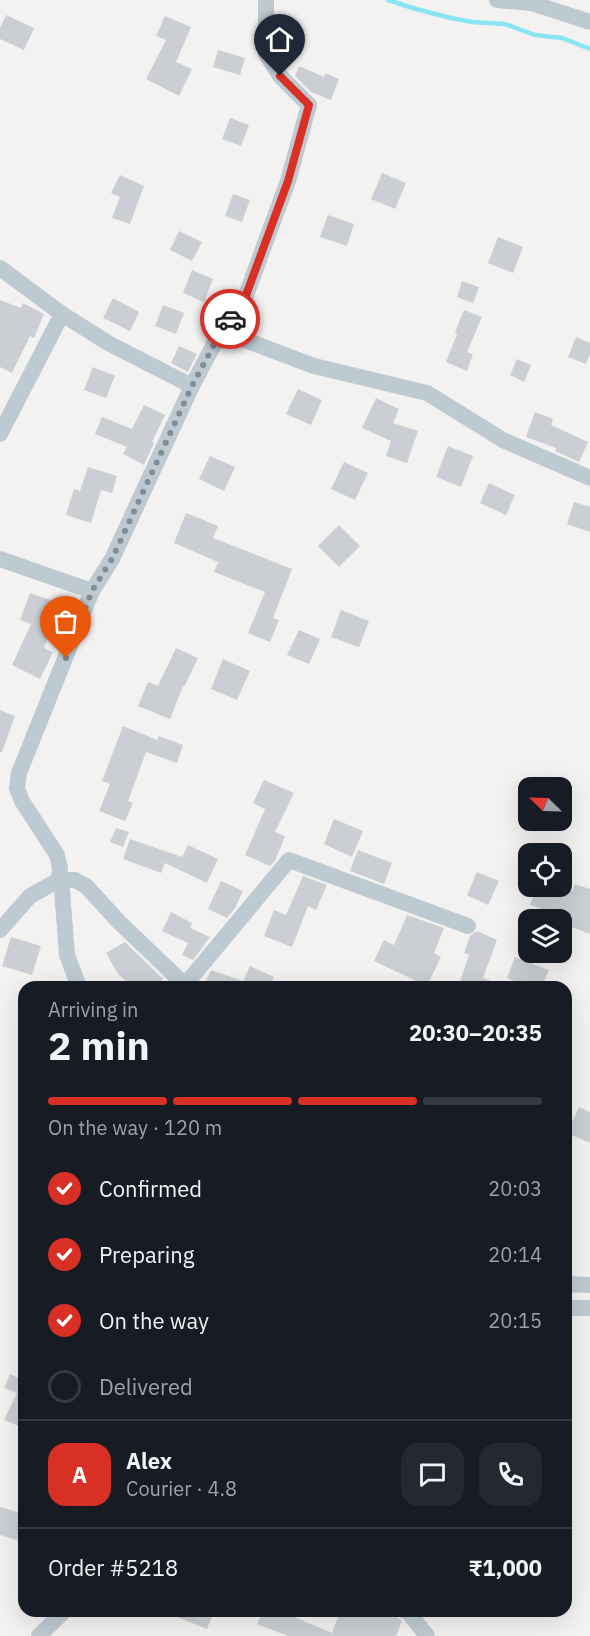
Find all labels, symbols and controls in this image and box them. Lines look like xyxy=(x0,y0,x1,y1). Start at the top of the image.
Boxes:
pin xyxy=(254,14,305,76)
icon: home xyxy=(263,23,296,56)
courier xyxy=(200,289,260,349)
icon: car xyxy=(214,303,247,336)
pin xyxy=(40,596,91,658)
icon: bag xyxy=(49,605,82,638)
north arrow xyxy=(518,777,572,831)
map controls xyxy=(518,777,572,963)
button: locate xyxy=(518,843,572,897)
button: layers xyxy=(518,909,572,963)
text: Arriving in xyxy=(48,996,138,1023)
text: 20:30–20:35 xyxy=(409,1018,542,1047)
text: 2 min xyxy=(48,1020,150,1071)
text: On the way · 120 m xyxy=(48,1114,222,1141)
icon: check xyxy=(48,1172,81,1205)
text: Confirmed xyxy=(99,1174,202,1203)
text: 20:03 xyxy=(488,1175,542,1202)
icon: check xyxy=(48,1238,81,1271)
text: Preparing xyxy=(99,1240,194,1269)
text: 20:14 xyxy=(488,1241,542,1268)
icon: check xyxy=(48,1304,81,1337)
text: On the way xyxy=(99,1306,209,1335)
text: 20:15 xyxy=(488,1307,542,1334)
text: Delivered xyxy=(99,1372,193,1401)
button: chat xyxy=(401,1443,464,1506)
button: phone xyxy=(479,1443,542,1506)
text: Alex xyxy=(126,1446,172,1475)
text: A xyxy=(72,1460,87,1489)
text: Courier · 4.8 xyxy=(126,1475,237,1502)
text: Order #5218 xyxy=(48,1553,178,1582)
text: ₹1,000 xyxy=(469,1553,542,1582)

